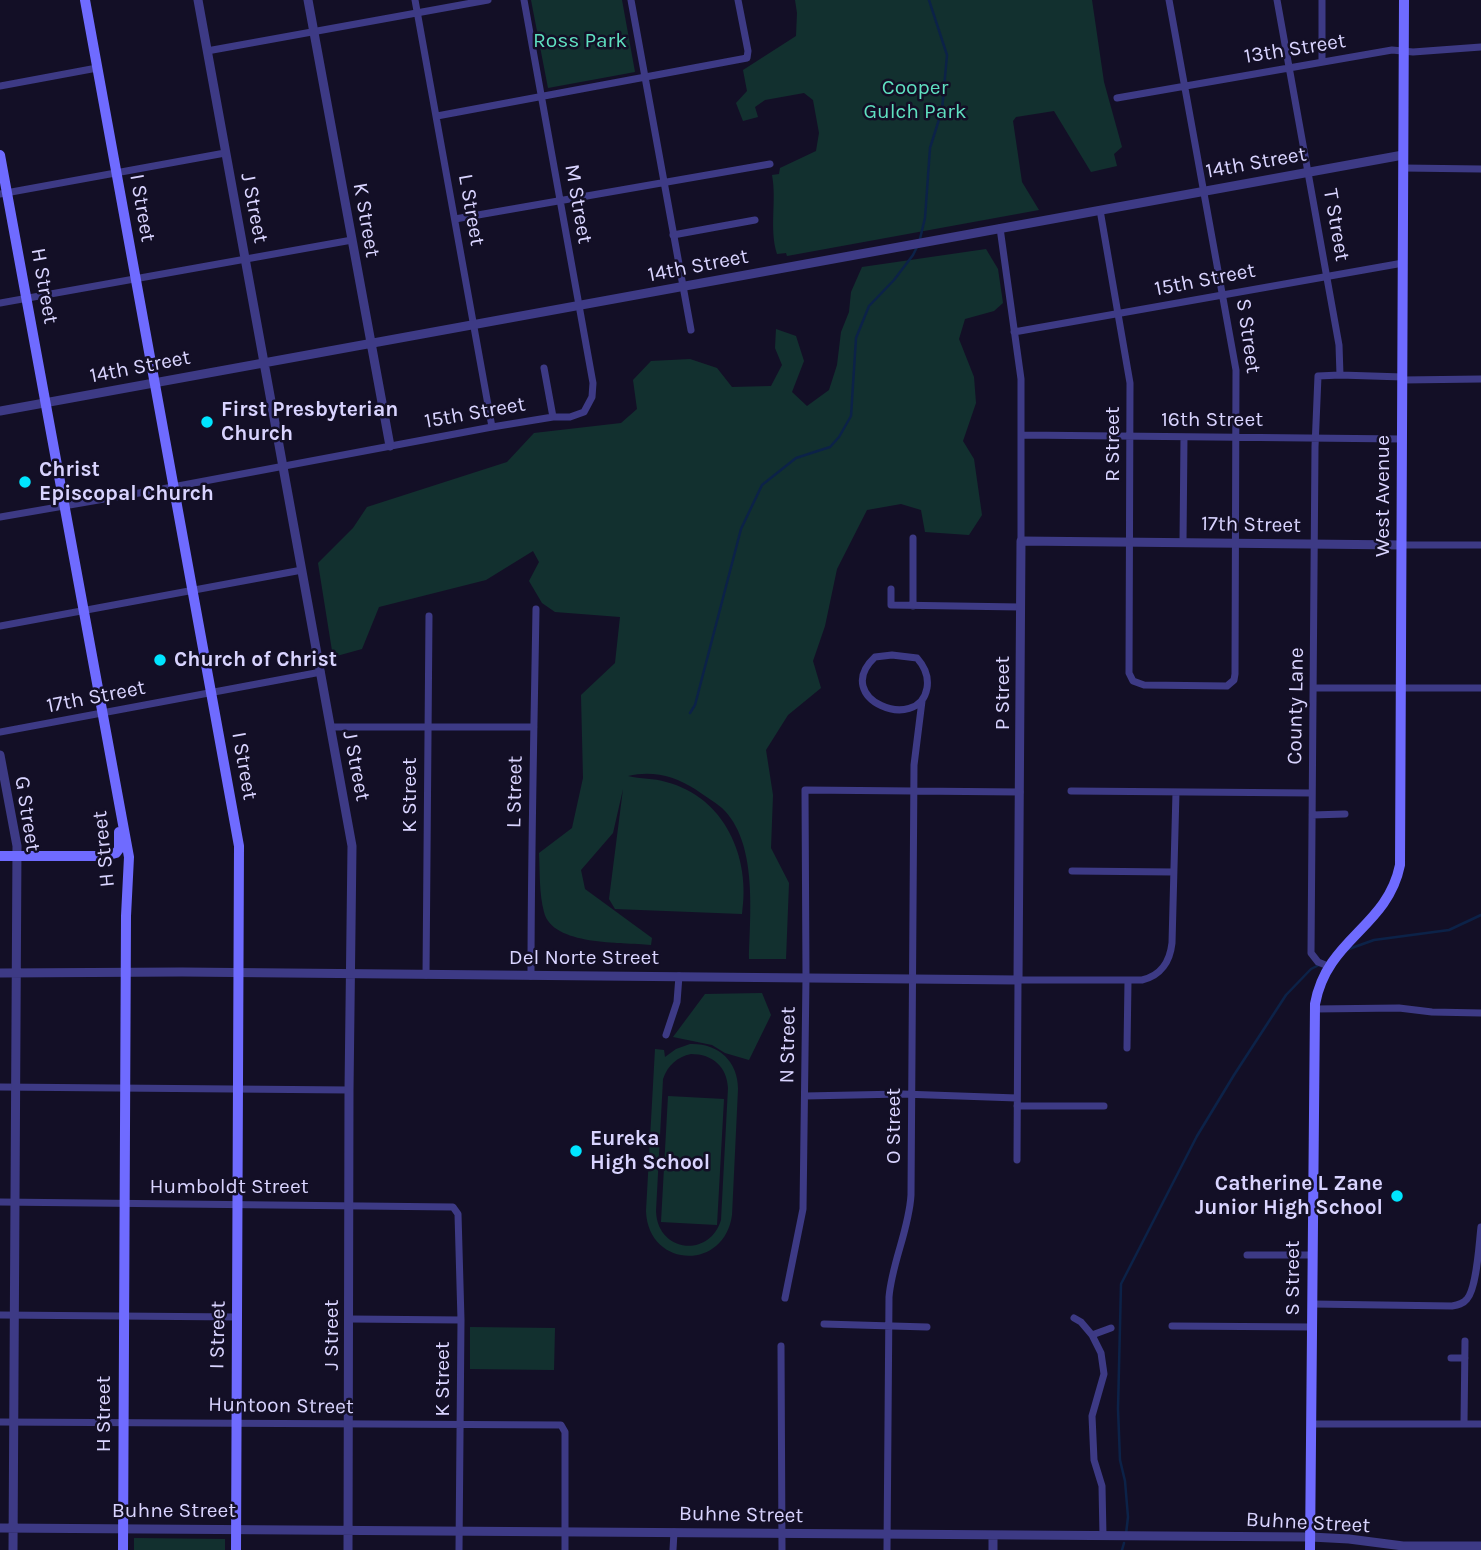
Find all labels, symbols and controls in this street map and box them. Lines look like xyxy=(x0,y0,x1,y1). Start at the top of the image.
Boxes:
park label: Ross Park xyxy=(533,28,627,54)
street label: 13th Street xyxy=(1242,29,1348,69)
park label: Cooper Gulch Park xyxy=(863,75,967,125)
street label: 14th Street xyxy=(1204,142,1308,184)
street label: M Street xyxy=(559,162,597,246)
street label: J Street xyxy=(235,171,273,245)
street label: I Street xyxy=(124,172,160,244)
street label: L Street xyxy=(452,172,490,248)
street label: K Street xyxy=(347,181,385,259)
street label: T Street xyxy=(1317,187,1355,263)
street label: 14th Street xyxy=(646,244,750,288)
street label: H Street xyxy=(25,246,63,326)
street label: 15th Street xyxy=(1153,258,1257,302)
street label: S Street xyxy=(1230,297,1266,375)
street label: 14th Street xyxy=(88,345,192,389)
street label: 15th Street xyxy=(423,392,527,434)
place label: First Presbyterian Church xyxy=(221,397,398,447)
street label: R Street xyxy=(1100,406,1126,482)
street label: 16th Street xyxy=(1161,407,1263,433)
marker: First Presbyterian Church xyxy=(199,414,215,430)
street label: West Avenue xyxy=(1370,435,1396,557)
place label: Christ Episcopal Church xyxy=(39,457,214,507)
marker: Christ Episcopal Church xyxy=(17,474,33,490)
street label: 17th Street xyxy=(1201,512,1301,538)
place label: Church of Christ xyxy=(174,647,337,673)
street label: County Lane xyxy=(1282,647,1310,765)
marker: Church of Christ xyxy=(152,652,168,668)
street label: P Street xyxy=(990,656,1016,730)
street label: 17th Street xyxy=(45,675,147,719)
street label: J Street xyxy=(337,729,375,803)
street label: I Street xyxy=(226,730,262,802)
street label: L Street xyxy=(502,756,528,828)
street label: K Street xyxy=(397,757,423,833)
street label: G Street xyxy=(9,774,45,854)
street label: H Street xyxy=(87,810,121,888)
street label: Del Norte Street xyxy=(509,945,659,971)
street label: N Street xyxy=(775,1006,801,1084)
street label: O Street xyxy=(881,1088,907,1164)
place label: Eureka High School xyxy=(590,1126,710,1176)
marker: Eureka High School xyxy=(568,1143,584,1159)
place label: Catherine L Zane Junior High School xyxy=(1195,1171,1383,1221)
street label: Humboldt Street xyxy=(149,1174,309,1200)
marker: Catherine L Zane Junior High School xyxy=(1389,1188,1405,1204)
street label: S Street xyxy=(1280,1240,1306,1316)
street label: J Street xyxy=(319,1299,345,1371)
street label: I Street xyxy=(205,1301,231,1369)
street label: K Street xyxy=(430,1341,456,1417)
street label: H Street xyxy=(91,1376,117,1452)
street label: Huntoon Street xyxy=(208,1392,354,1420)
street label: Buhne Street xyxy=(112,1498,236,1524)
street label: Buhne Street xyxy=(679,1501,803,1529)
street label: Buhne Street xyxy=(1245,1507,1371,1539)

